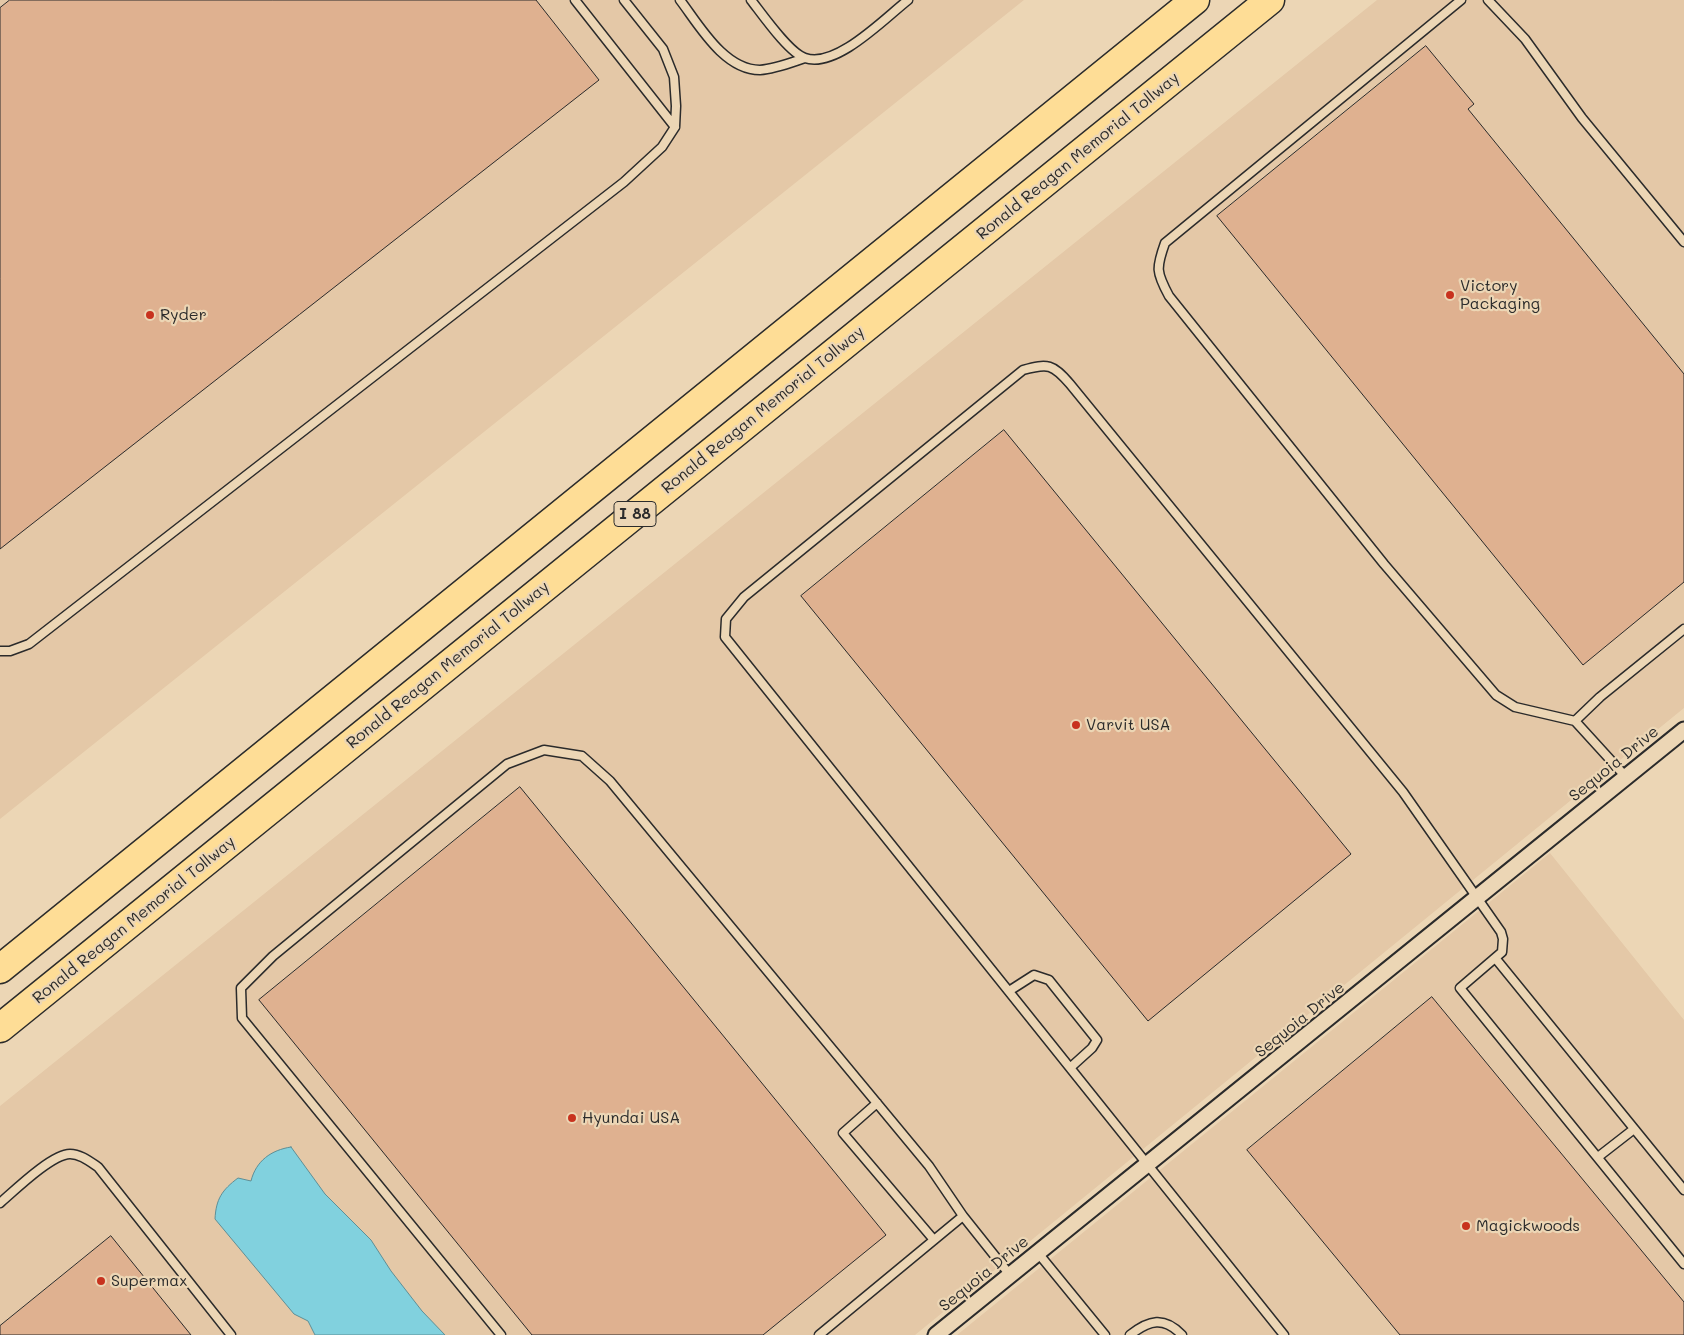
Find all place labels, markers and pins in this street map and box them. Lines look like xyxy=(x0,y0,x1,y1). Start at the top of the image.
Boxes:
place label: Victory Packaging xyxy=(1460,276,1540,314)
marker: Victory Packaging xyxy=(1444,289,1456,301)
place label: Ryder xyxy=(160,305,207,325)
marker: Ryder xyxy=(144,309,156,321)
place label: Varvit USA xyxy=(1086,715,1171,735)
marker: Varvit USA xyxy=(1070,719,1082,731)
place label: Hyundai USA xyxy=(582,1108,680,1128)
marker: Hyundai USA xyxy=(566,1112,578,1124)
place label: Magickwoods xyxy=(1476,1216,1580,1236)
marker: Magickwoods xyxy=(1460,1220,1472,1232)
place label: Supermax xyxy=(111,1271,187,1291)
marker: Supermax xyxy=(95,1275,107,1287)

